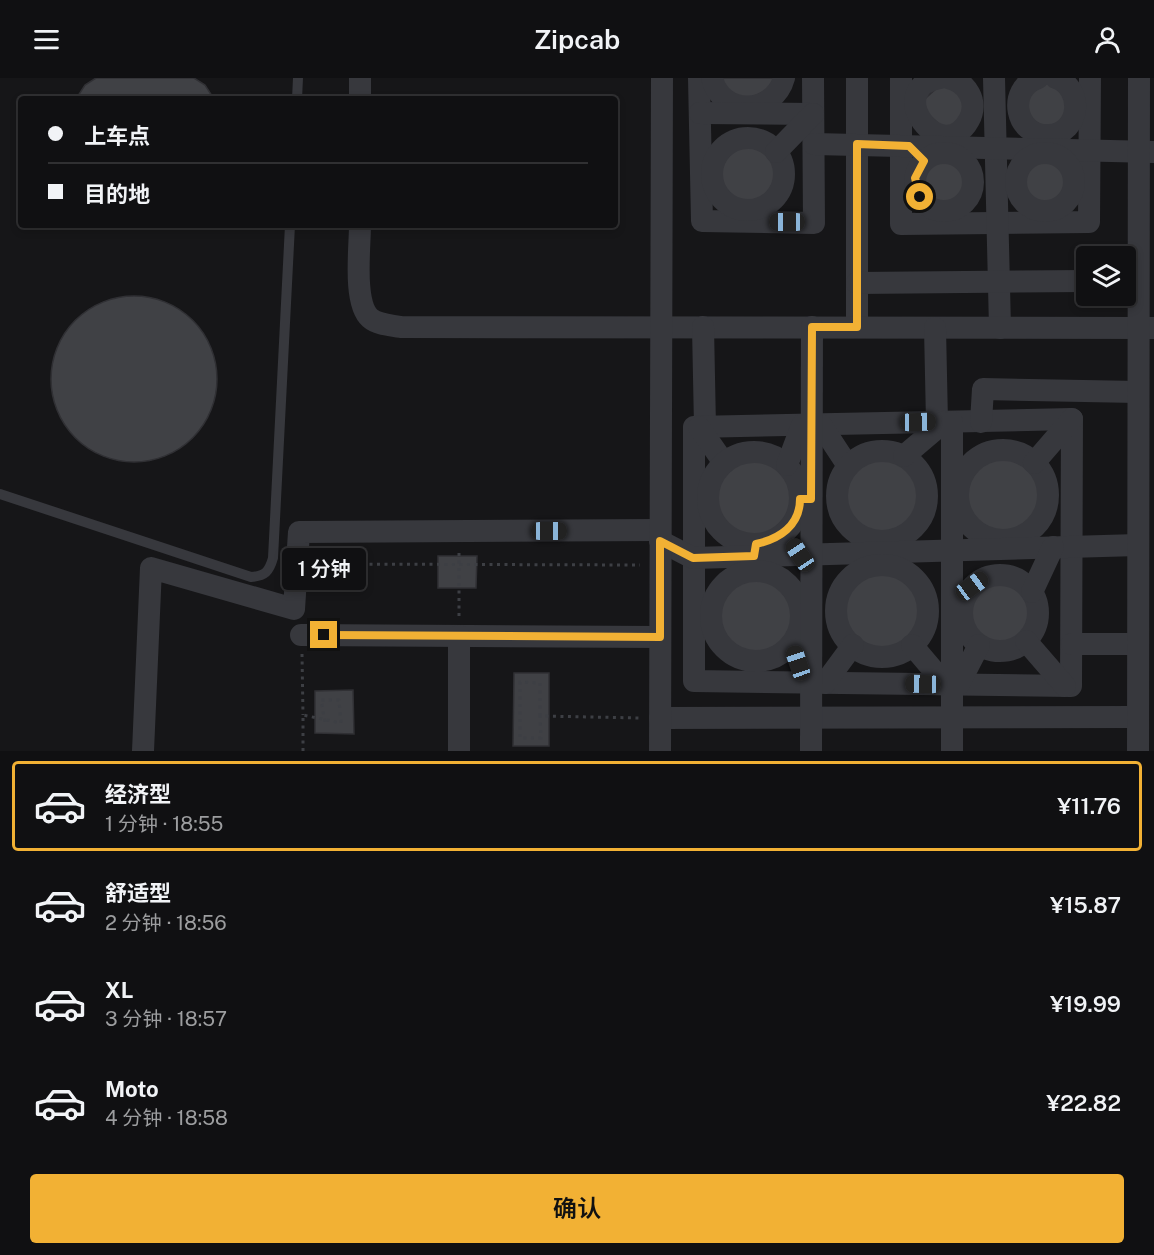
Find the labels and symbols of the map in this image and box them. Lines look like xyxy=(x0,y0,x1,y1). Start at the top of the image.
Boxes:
route start xyxy=(906,183,933,210)
car xyxy=(769,213,805,231)
car xyxy=(900,413,936,431)
car xyxy=(531,522,567,540)
car xyxy=(782,535,818,575)
callout: 1 分钟 xyxy=(282,548,366,590)
car xyxy=(952,568,992,604)
route end xyxy=(310,621,337,648)
car xyxy=(784,643,812,683)
car xyxy=(905,675,941,693)

